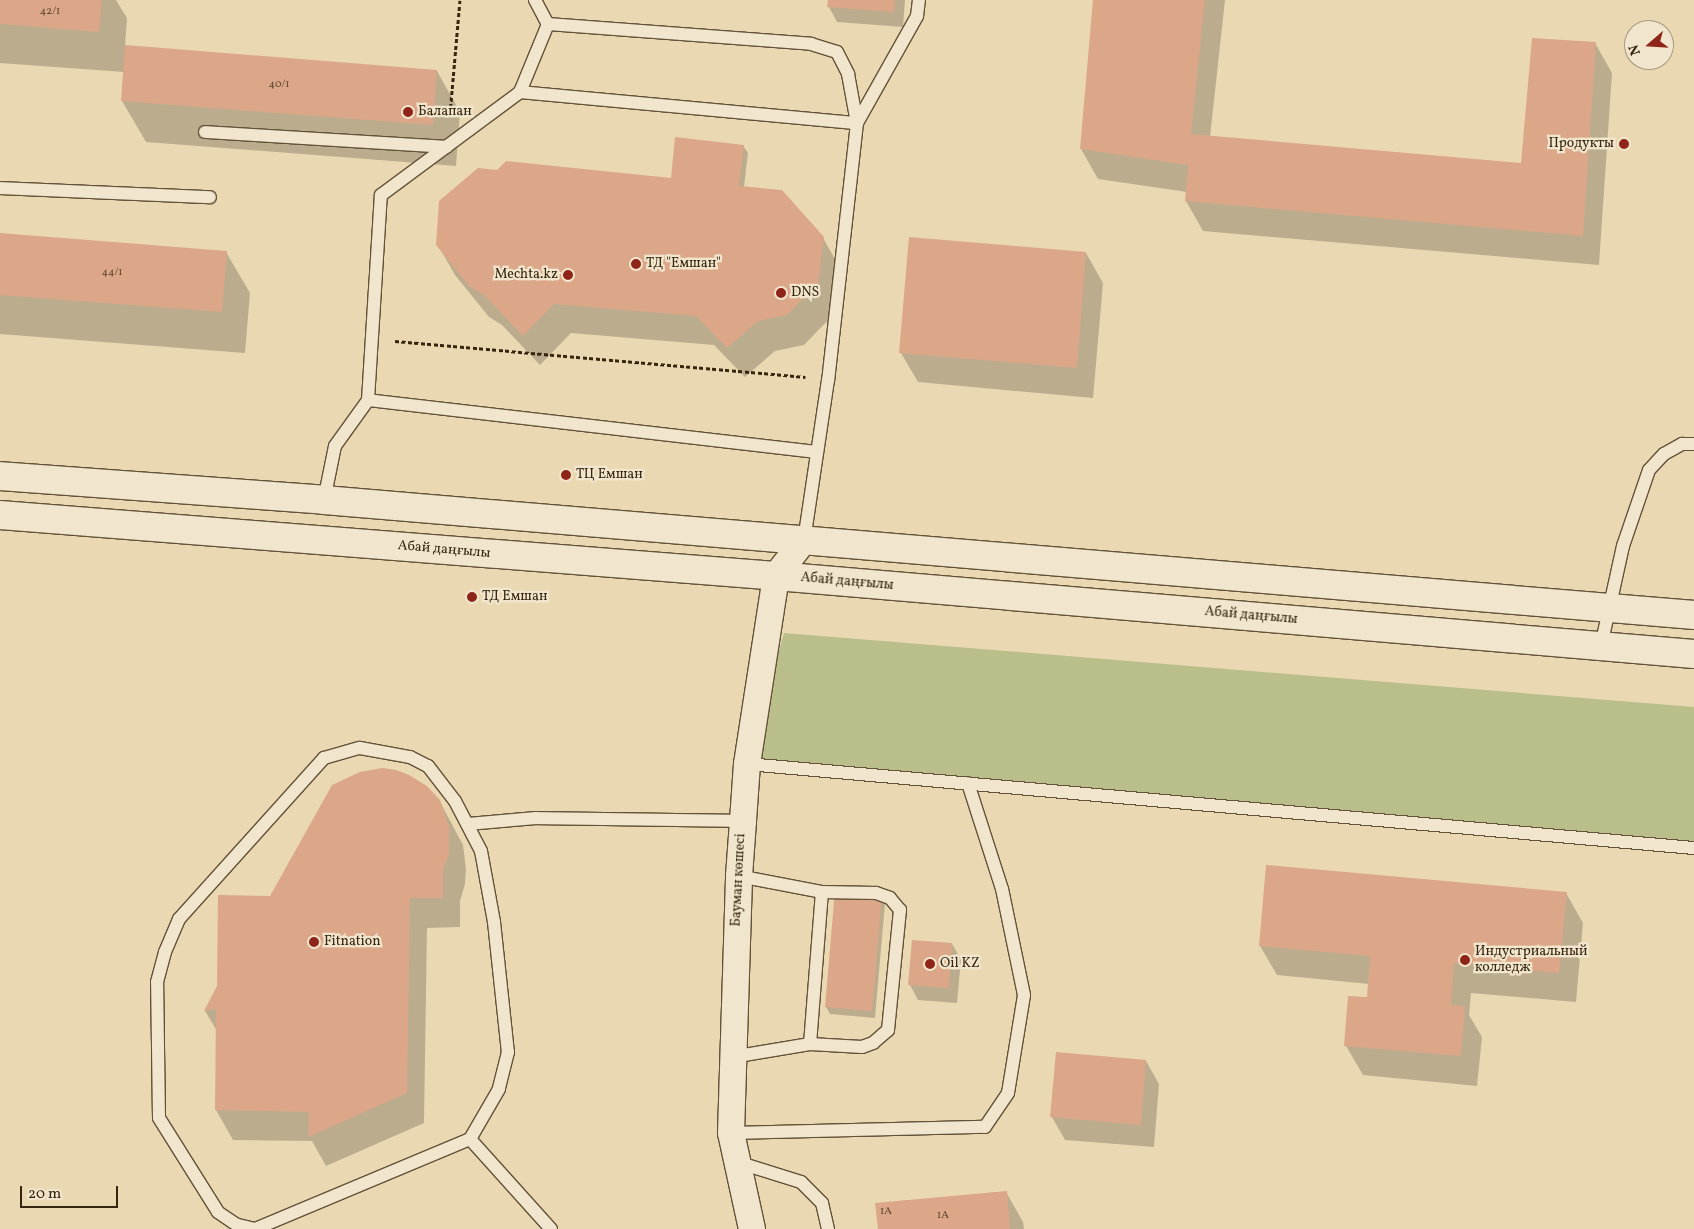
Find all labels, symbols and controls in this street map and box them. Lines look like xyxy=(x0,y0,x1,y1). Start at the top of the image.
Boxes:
house number: 42/1 xyxy=(40,5,60,19)
north arrow xyxy=(1624,20,1674,70)
text: N xyxy=(1625,42,1646,58)
house number: 40/1 xyxy=(269,78,289,92)
place label: Балапан xyxy=(418,104,472,120)
marker: Балапан xyxy=(402,106,414,118)
place label: Продукты xyxy=(1548,136,1614,152)
marker: Продукты xyxy=(1618,138,1630,150)
place label: ТД "Емшан" xyxy=(646,256,721,272)
marker: ТД "Емшан" xyxy=(630,258,642,270)
house number: 44/1 xyxy=(101,266,123,280)
place label: Mechta.kz xyxy=(495,267,558,283)
marker: Mechta.kz xyxy=(562,269,574,281)
place label: DNS xyxy=(791,285,819,301)
marker: DNS xyxy=(775,287,787,299)
place label: ТЦ Емшан xyxy=(576,467,643,483)
marker: ТЦ Емшан xyxy=(560,469,572,481)
street label: Абай даңғылы xyxy=(397,538,491,562)
street label: Абай даңғылы xyxy=(800,570,894,594)
place label: ТД Емшан xyxy=(482,589,547,605)
marker: ТД Емшан xyxy=(466,591,478,603)
street label: Абай даңғылы xyxy=(1204,604,1298,628)
street label: Бауман көшесі xyxy=(728,833,750,927)
place label: Fitnation xyxy=(324,934,381,950)
marker: Fitnation xyxy=(308,936,320,948)
place label: Индустриальный колледж xyxy=(1475,944,1588,976)
marker: Индустриальный колледж xyxy=(1459,954,1471,966)
place label: Oil KZ xyxy=(940,956,980,972)
marker: Oil KZ xyxy=(924,958,936,970)
scale bar xyxy=(22,1176,120,1208)
text: 20 m xyxy=(28,1184,61,1205)
house number: 1A xyxy=(880,1205,892,1219)
house number: 1A xyxy=(937,1209,949,1223)

